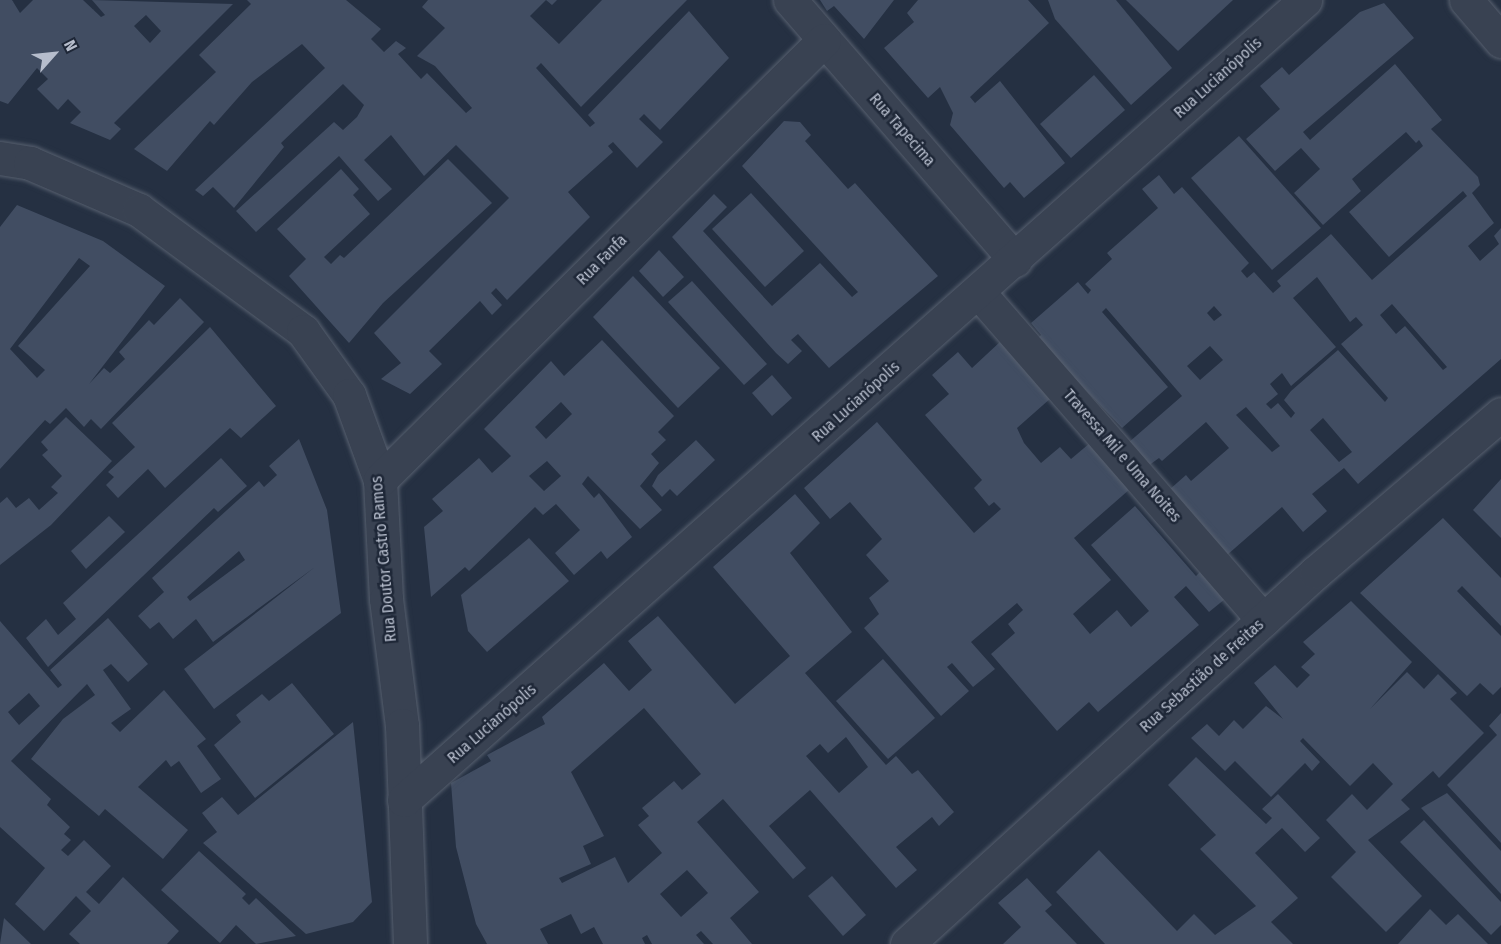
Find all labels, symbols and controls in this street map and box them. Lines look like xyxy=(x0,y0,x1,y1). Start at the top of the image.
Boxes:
north arrow xyxy=(24,24,84,84)
street label: Rua Lucianópolis xyxy=(1170,34,1266,122)
text: N xyxy=(60,37,81,54)
street label: Rua Tapecima xyxy=(865,90,939,170)
street label: Rua Fanfa xyxy=(573,231,631,289)
street label: Rua Lucianópolis xyxy=(808,358,904,446)
street label: Travessa Mil e Uma Noites xyxy=(1059,386,1185,526)
street label: Rua Doutor Castro Ramos xyxy=(367,475,401,643)
street label: Rua Sebastião de Freitas xyxy=(1136,615,1268,737)
street label: Rua Lucianópolis xyxy=(444,680,540,768)

